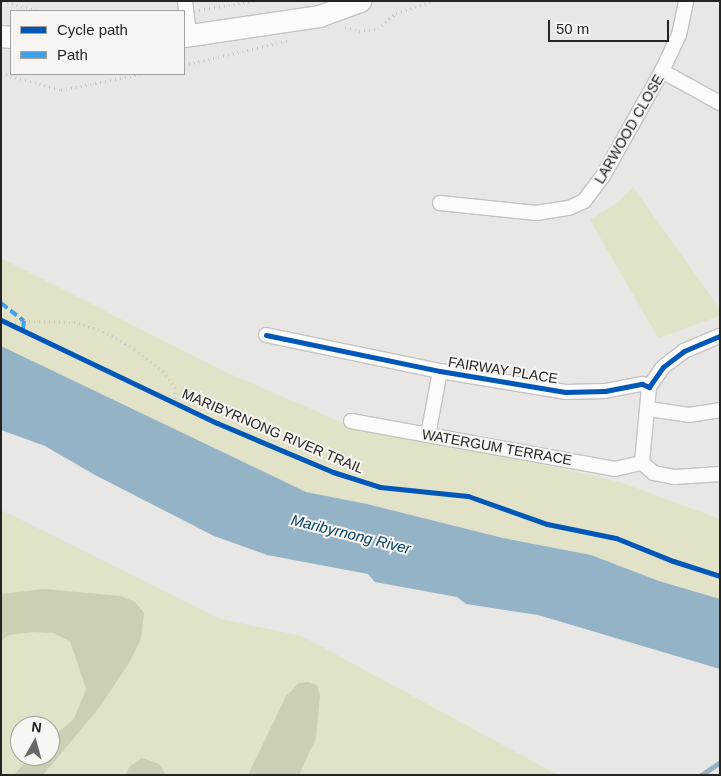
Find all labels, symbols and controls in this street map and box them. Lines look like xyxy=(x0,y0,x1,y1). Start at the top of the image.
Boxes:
legend xyxy=(10,10,185,75)
scale bar xyxy=(551,10,672,42)
text: 50 m xyxy=(556,20,589,37)
text: Cycle path xyxy=(57,21,128,38)
text: Path xyxy=(57,46,88,63)
street label: LARWOOD CLOSE xyxy=(591,71,667,187)
street label: FAIRWAY PLACE xyxy=(447,353,559,387)
street label: MARIBYRNONG RIVER TRAIL xyxy=(179,385,367,477)
street label: WATERGUM TERRACE xyxy=(420,425,574,469)
water label: Maribyrnong River xyxy=(289,510,413,558)
north arrow xyxy=(10,716,60,766)
text: N xyxy=(31,719,43,736)

